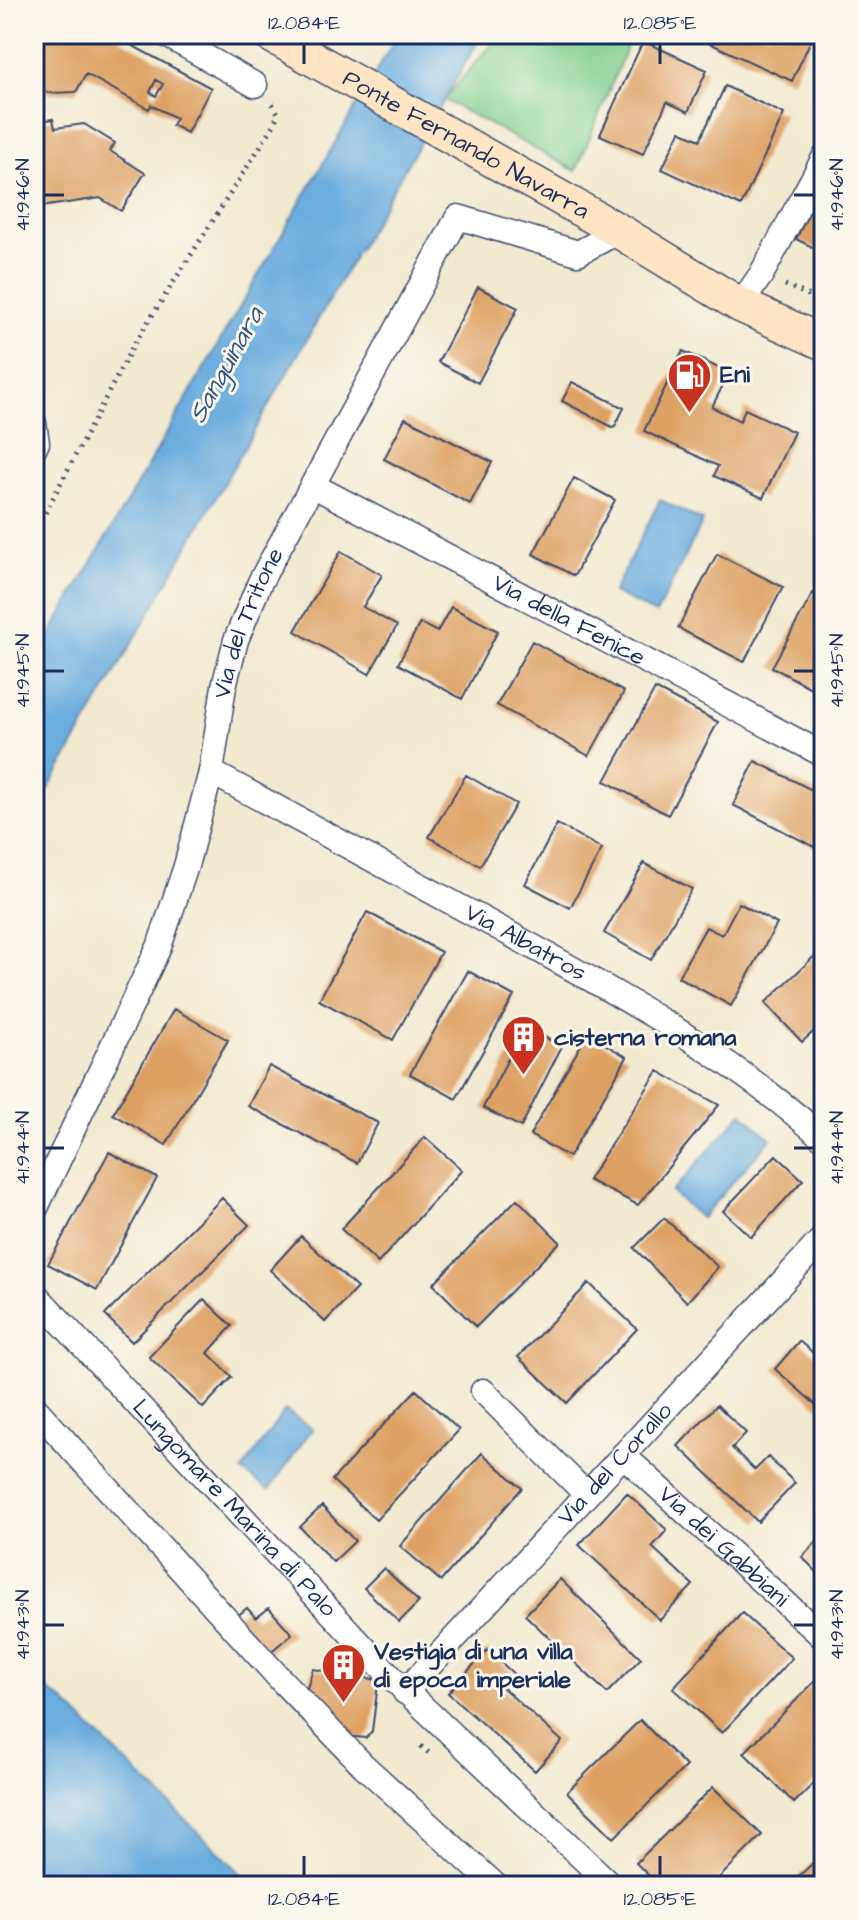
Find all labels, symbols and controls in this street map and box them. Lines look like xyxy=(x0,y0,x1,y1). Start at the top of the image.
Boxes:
text: 12.084°E xyxy=(268,9,340,37)
text: 12.085°E xyxy=(624,9,697,37)
street label: Ponte Fernando Navarra xyxy=(336,62,596,228)
text: 41.946°N xyxy=(9,158,37,232)
text: 41.946°N xyxy=(823,158,851,232)
water label: Sanguinara xyxy=(179,299,274,430)
fuel station icon: Eni xyxy=(665,351,713,414)
place label: Eni xyxy=(720,358,750,392)
street label: Via del Tritone xyxy=(205,542,292,701)
street label: Via della Fenice xyxy=(486,566,651,675)
text: 41.945°N xyxy=(9,633,37,709)
text: 41.945°N xyxy=(823,633,851,709)
street label: Via Albatros xyxy=(459,896,593,990)
building icon: cisterna romana xyxy=(499,1014,547,1077)
place label: cisterna romana xyxy=(554,1021,737,1055)
text: 41.944°N xyxy=(9,1111,37,1185)
text: 41.944°N xyxy=(823,1111,851,1185)
street label: Lungomare Marina di Palo xyxy=(124,1392,345,1625)
street label: Via del Corallo xyxy=(550,1395,681,1533)
street label: Via dei Gabbiani xyxy=(651,1478,797,1615)
text: 41.943°N xyxy=(9,1589,37,1661)
text: 41.943°N xyxy=(823,1589,851,1661)
place label: Vestigia di una villa di epoca imperiale xyxy=(373,1635,573,1697)
building icon: Vestigia di una villa di epoca imperiale xyxy=(319,1642,367,1705)
text: 12.084°E xyxy=(268,1885,340,1913)
text: 12.085°E xyxy=(624,1885,697,1913)

